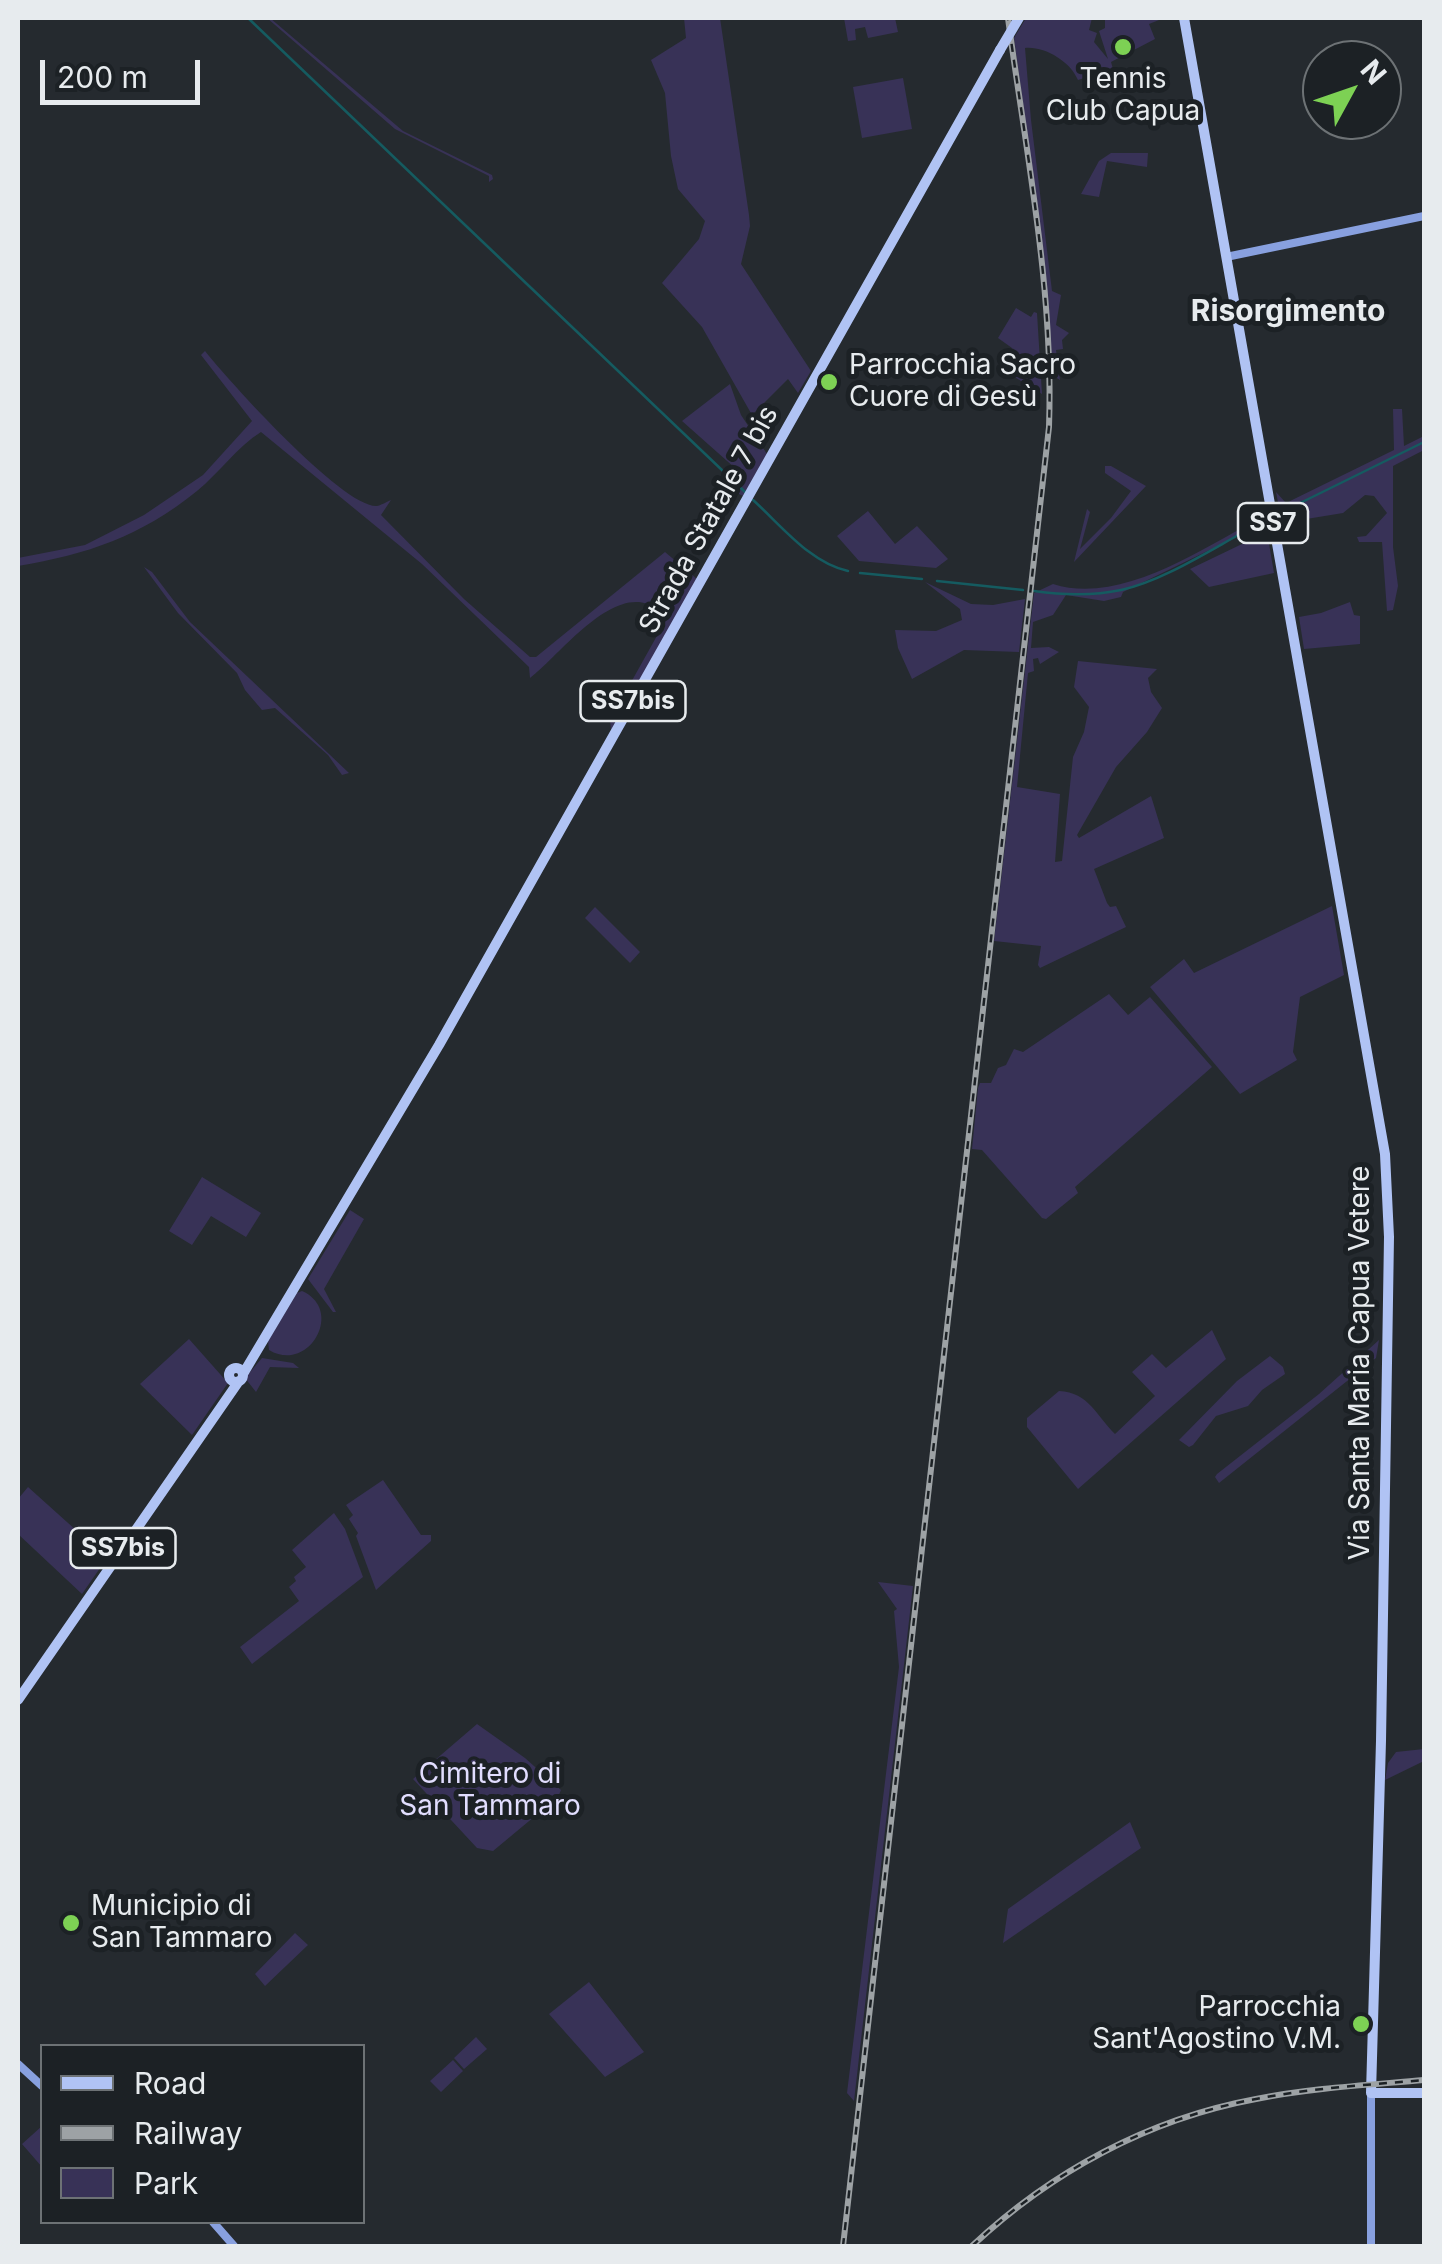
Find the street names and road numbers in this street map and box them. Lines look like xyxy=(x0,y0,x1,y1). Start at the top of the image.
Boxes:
street label: Strada Statale 7 bis xyxy=(632,400,786,640)
road number: SS7 xyxy=(1238,503,1308,543)
road number: SS7bis xyxy=(580,681,686,721)
street label: Via Santa Maria Capua Vetere xyxy=(1344,1166,1378,1560)
road number: SS7bis xyxy=(70,1528,176,1568)

